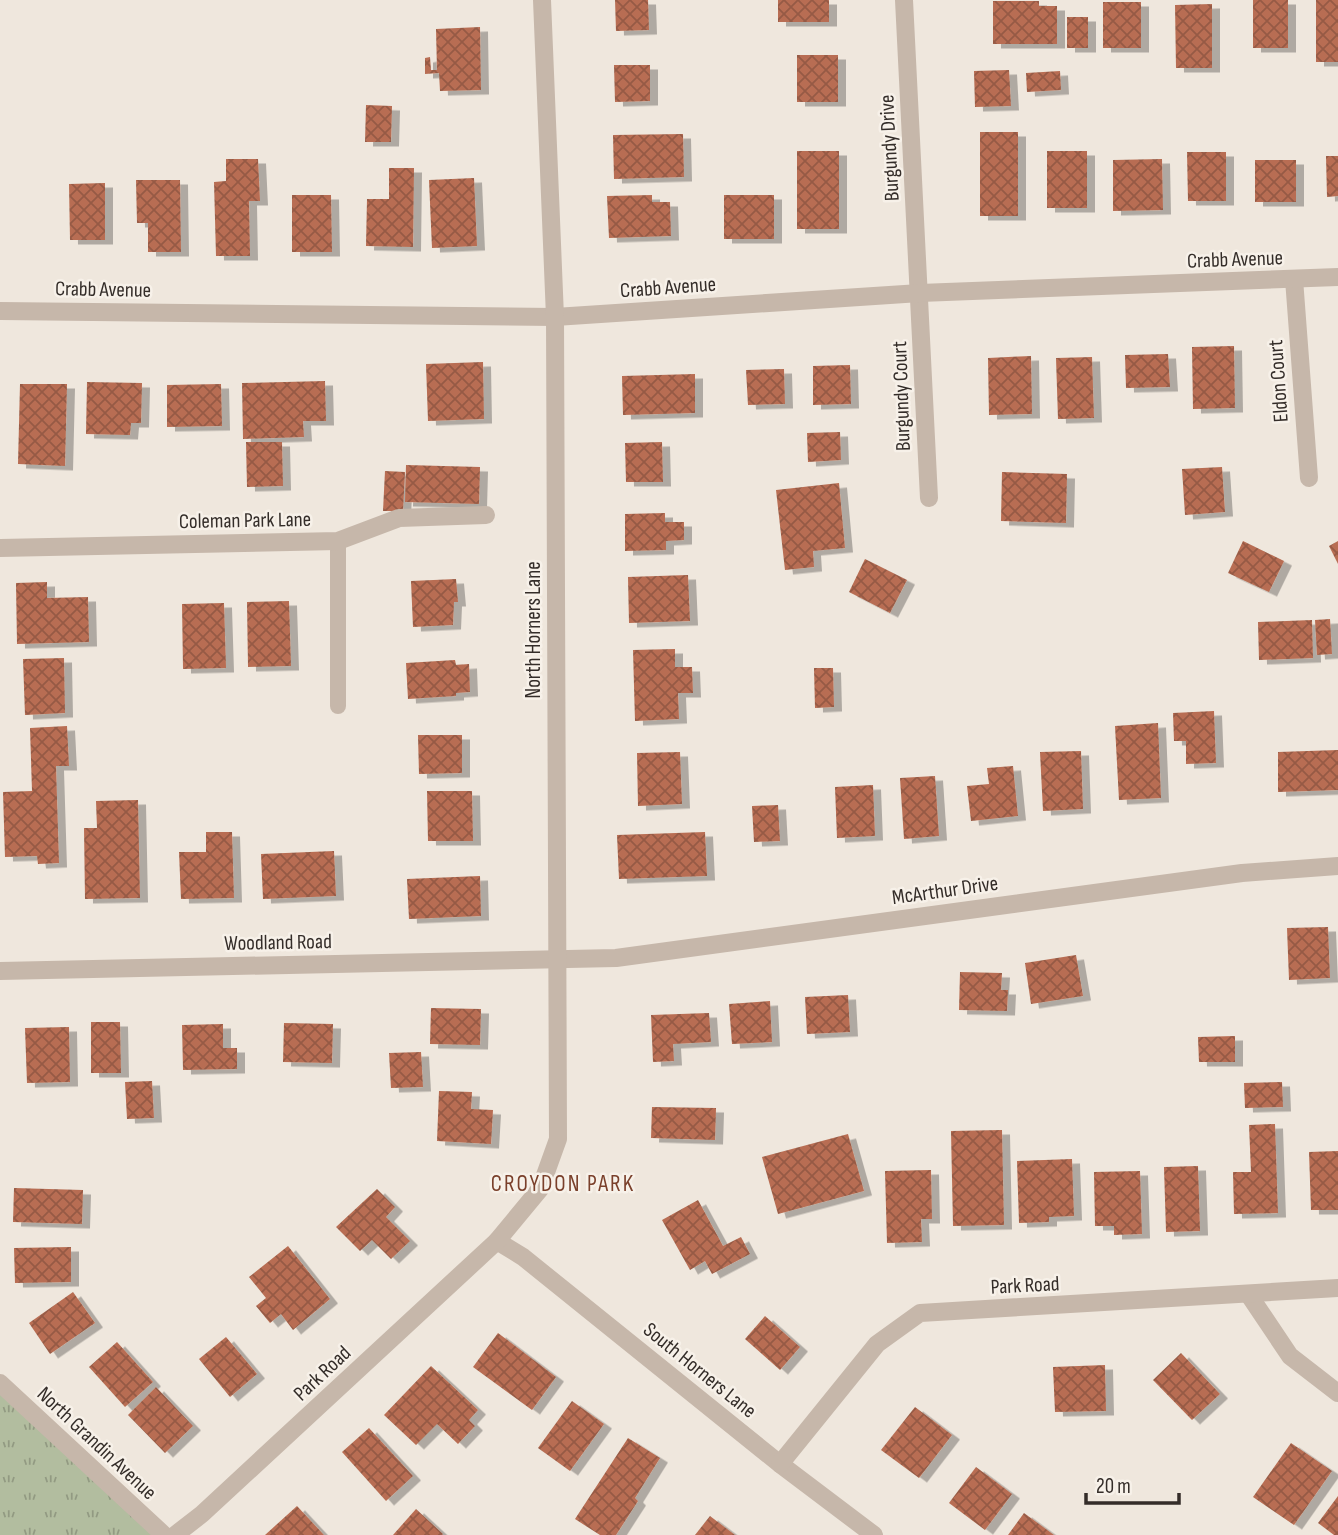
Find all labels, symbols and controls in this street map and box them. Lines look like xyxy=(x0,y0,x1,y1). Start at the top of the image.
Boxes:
street label: Burgundy Drive xyxy=(874,94,905,202)
street label: Crabb Avenue xyxy=(1187,245,1283,274)
street label: Crabb Avenue xyxy=(619,272,717,303)
street label: Crabb Avenue xyxy=(55,276,151,303)
street label: Eldon Court xyxy=(1263,339,1294,423)
street label: Burgundy Court xyxy=(887,341,916,451)
street label: Coleman Park Lane xyxy=(179,507,311,534)
street label: North Horners Lane xyxy=(521,561,546,699)
street label: McArthur Drive xyxy=(890,871,1000,910)
street label: Woodland Road xyxy=(224,929,332,956)
district label: CROYDON PARK xyxy=(491,1170,635,1198)
street label: Park Road xyxy=(990,1271,1060,1300)
street label: South Horners Lane xyxy=(638,1317,761,1424)
street label: Park Road xyxy=(289,1341,356,1406)
street label: North Grandin Avenue xyxy=(32,1382,162,1505)
scale bar xyxy=(1086,1462,1179,1506)
text: 20 m xyxy=(1096,1474,1131,1499)

